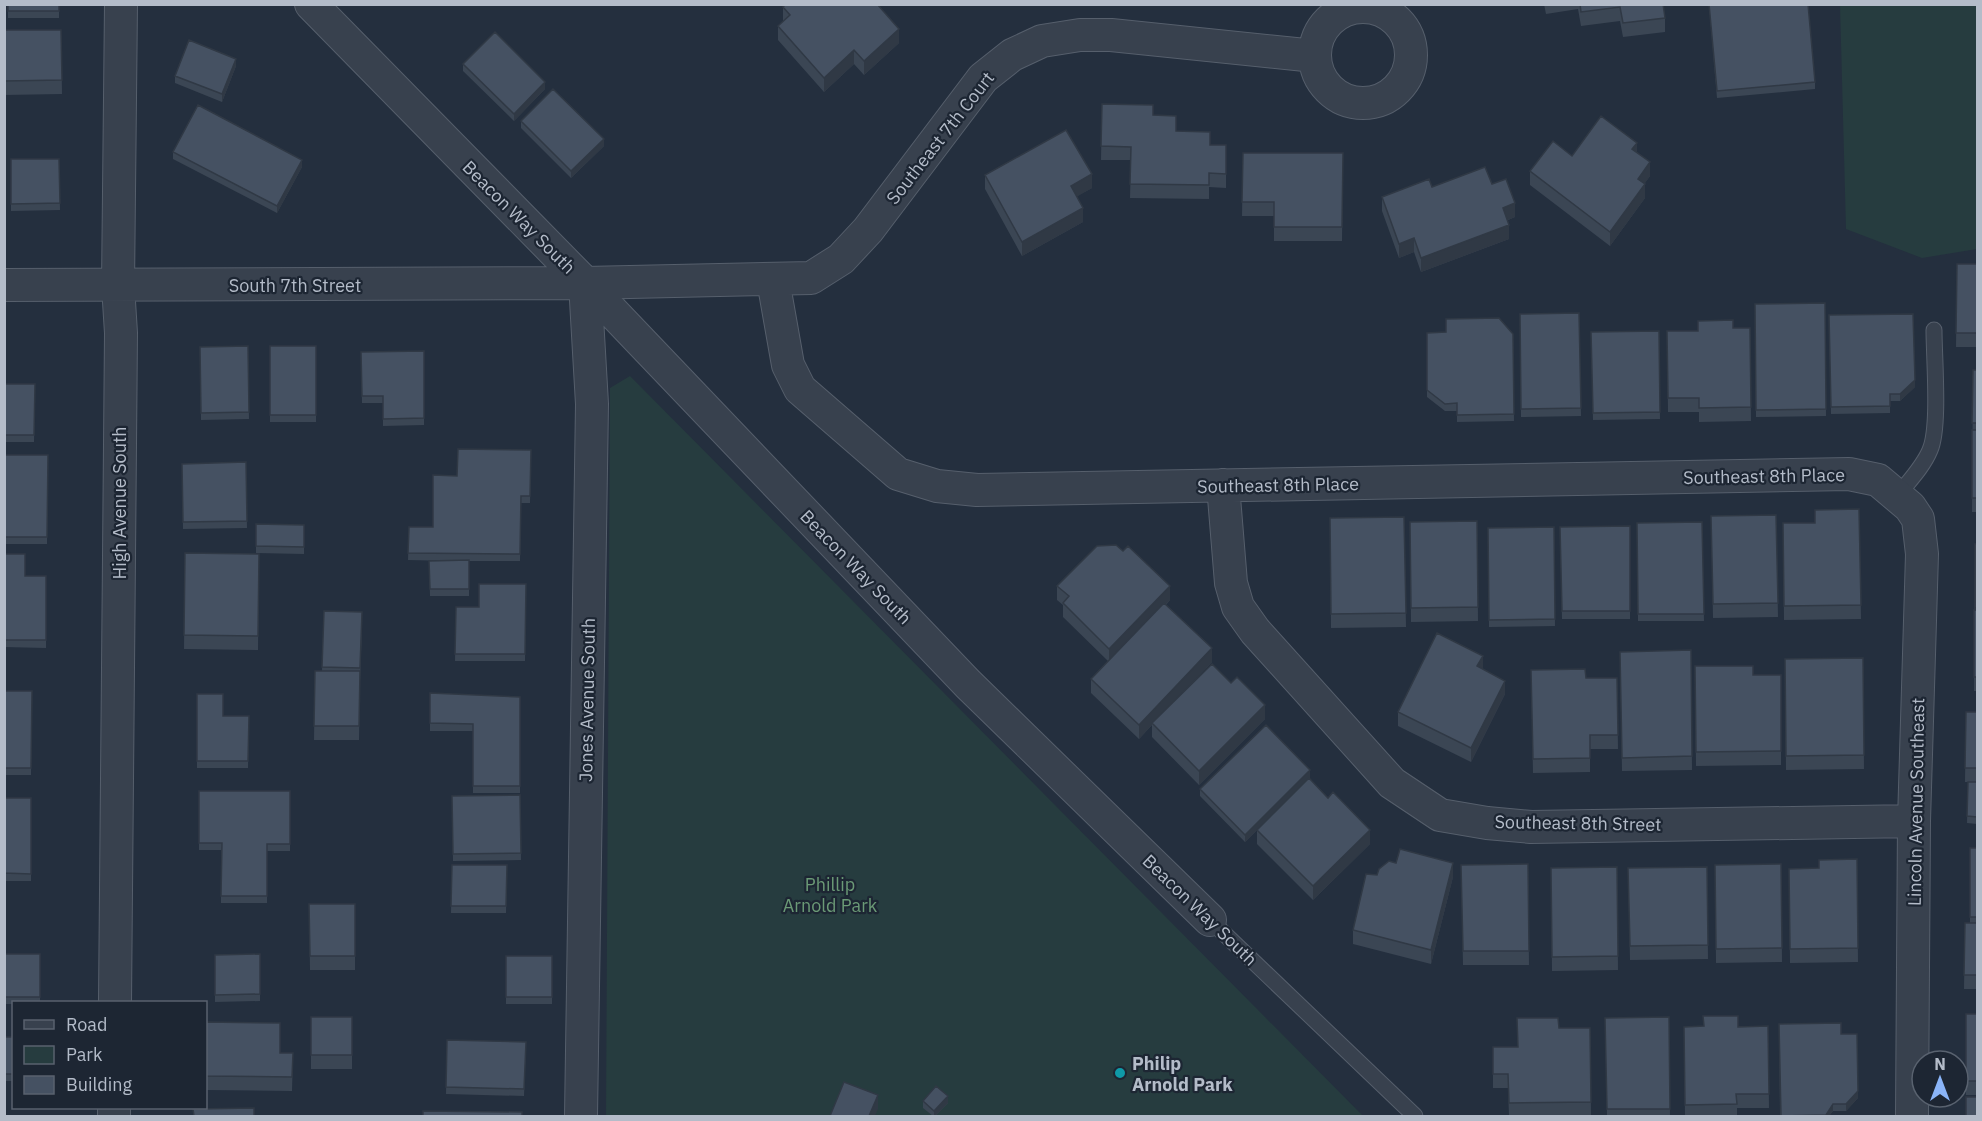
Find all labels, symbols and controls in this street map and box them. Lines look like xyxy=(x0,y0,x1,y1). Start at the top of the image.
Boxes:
street label: Southeast 7th Court xyxy=(881,67,999,209)
street label: Beacon Way South xyxy=(458,156,580,278)
street label: South 7th Street xyxy=(229,274,361,297)
street label: High Avenue South xyxy=(108,427,131,579)
street label: Southeast 8th Place xyxy=(1683,463,1845,489)
street label: Southeast 8th Place xyxy=(1197,472,1359,498)
street label: Beacon Way South xyxy=(795,505,917,629)
street label: Jones Avenue South xyxy=(574,618,600,782)
street label: Lincoln Avenue Southeast xyxy=(1903,698,1929,906)
street label: Southeast 8th Street xyxy=(1494,810,1662,836)
street label: Beacon Way South xyxy=(1138,849,1262,971)
park label: Phillip Arnold Park xyxy=(783,873,878,917)
legend xyxy=(12,1001,207,1109)
text: Road xyxy=(66,1013,107,1036)
text: Park xyxy=(66,1043,103,1066)
north arrow xyxy=(1910,1049,1970,1109)
place label: Philip Arnold Park xyxy=(1132,1052,1233,1096)
text: N xyxy=(1934,1054,1946,1074)
marker: Philip Arnold Park xyxy=(1113,1066,1127,1080)
text: Building xyxy=(66,1073,133,1096)

